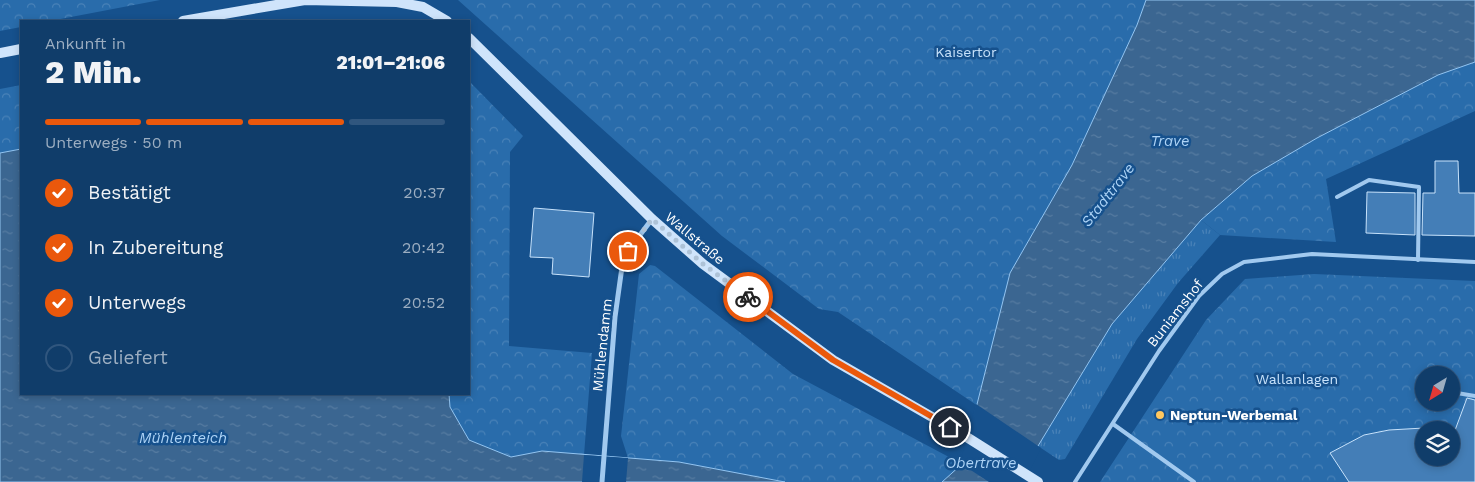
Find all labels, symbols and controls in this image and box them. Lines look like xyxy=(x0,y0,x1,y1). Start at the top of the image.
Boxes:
text: Ankunft in xyxy=(45,34,126,53)
park label: Kaisertor xyxy=(935,44,997,60)
text: 21:01–21:06 xyxy=(336,51,445,74)
text: 2 Min. xyxy=(45,53,142,91)
water label: Trave xyxy=(1151,132,1189,150)
text: Unterwegs · 50 m xyxy=(45,133,182,152)
water label: Stadttrave xyxy=(1077,159,1139,231)
icon: check xyxy=(45,179,73,207)
text: Bestätigt xyxy=(88,181,171,204)
text: 20:37 xyxy=(403,183,445,202)
street label: Wallstraße xyxy=(662,208,728,268)
pin xyxy=(607,230,649,272)
icon: check xyxy=(45,234,73,262)
text: In Zubereitung xyxy=(88,236,223,259)
icon: bag xyxy=(614,237,642,265)
text: 20:42 xyxy=(402,238,445,257)
courier xyxy=(723,272,773,322)
street label: Buniamshof xyxy=(1144,276,1207,350)
icon: bike xyxy=(734,283,762,311)
icon: check xyxy=(45,289,73,317)
text: Unterwegs xyxy=(88,291,186,314)
text: 20:52 xyxy=(402,293,445,312)
street label: Mühlendamm xyxy=(589,298,615,392)
text: Geliefert xyxy=(88,346,168,369)
north arrow xyxy=(1415,366,1460,411)
map controls xyxy=(1415,366,1460,466)
park label: Wallanlagen xyxy=(1256,371,1338,387)
pin xyxy=(929,406,971,448)
place label: Neptun-Werbemal xyxy=(1170,407,1298,423)
marker: Neptun-Werbemal xyxy=(1154,409,1166,421)
icon: home xyxy=(936,413,964,441)
button: layers xyxy=(1415,421,1460,466)
water label: Mühlenteich xyxy=(139,429,227,447)
water label: Obertrave xyxy=(945,454,1017,472)

